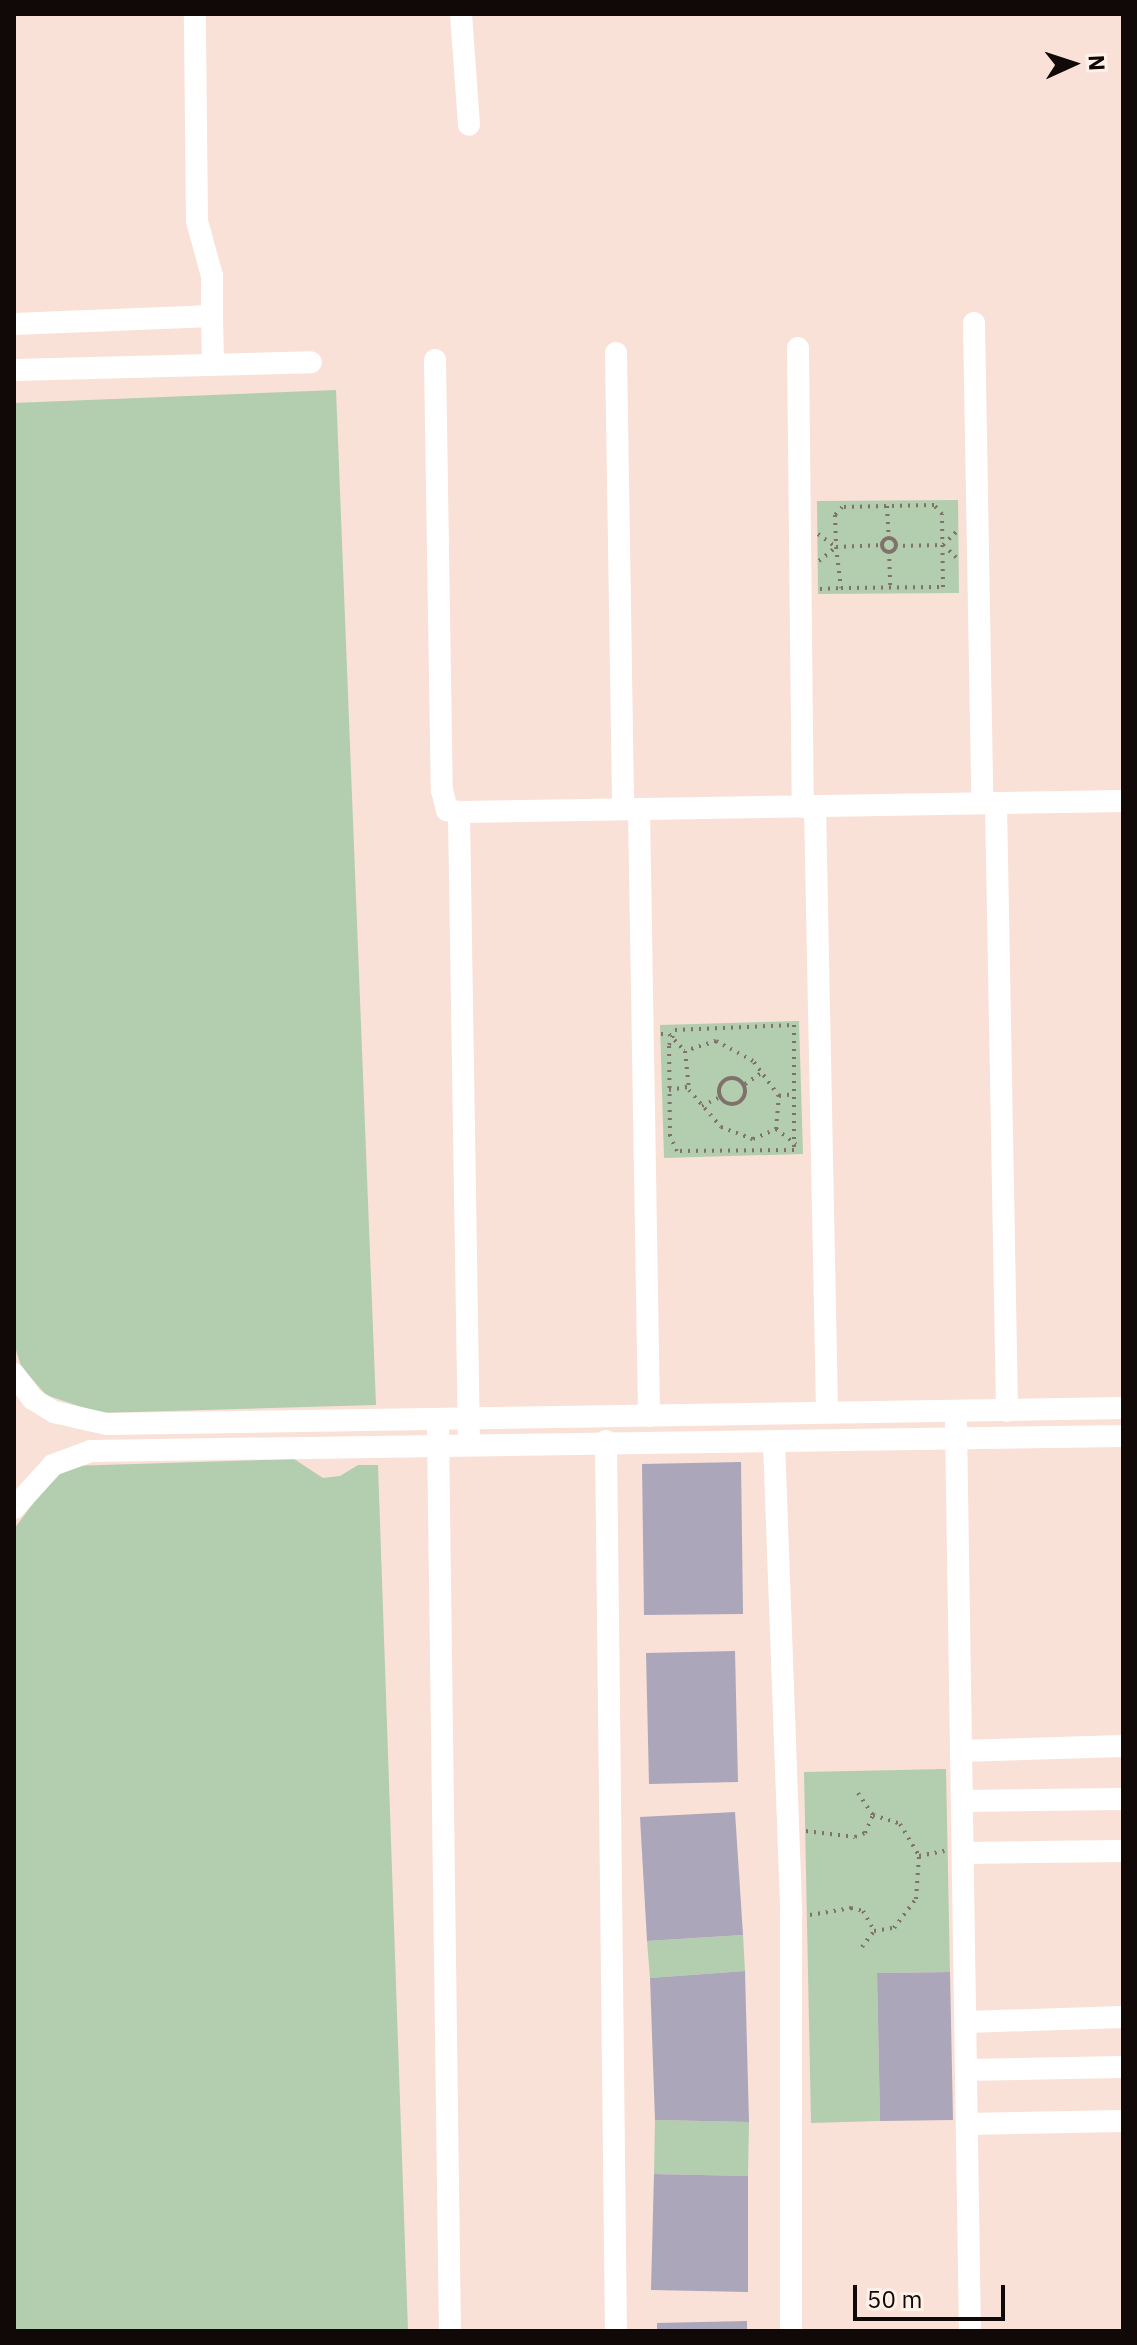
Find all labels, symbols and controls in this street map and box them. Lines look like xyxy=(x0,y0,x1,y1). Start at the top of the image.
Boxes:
north arrow xyxy=(1033,24,1113,104)
text: N xyxy=(1083,54,1112,71)
scale bar xyxy=(857,2269,1009,2319)
text: 50 m xyxy=(867,2283,922,2315)

